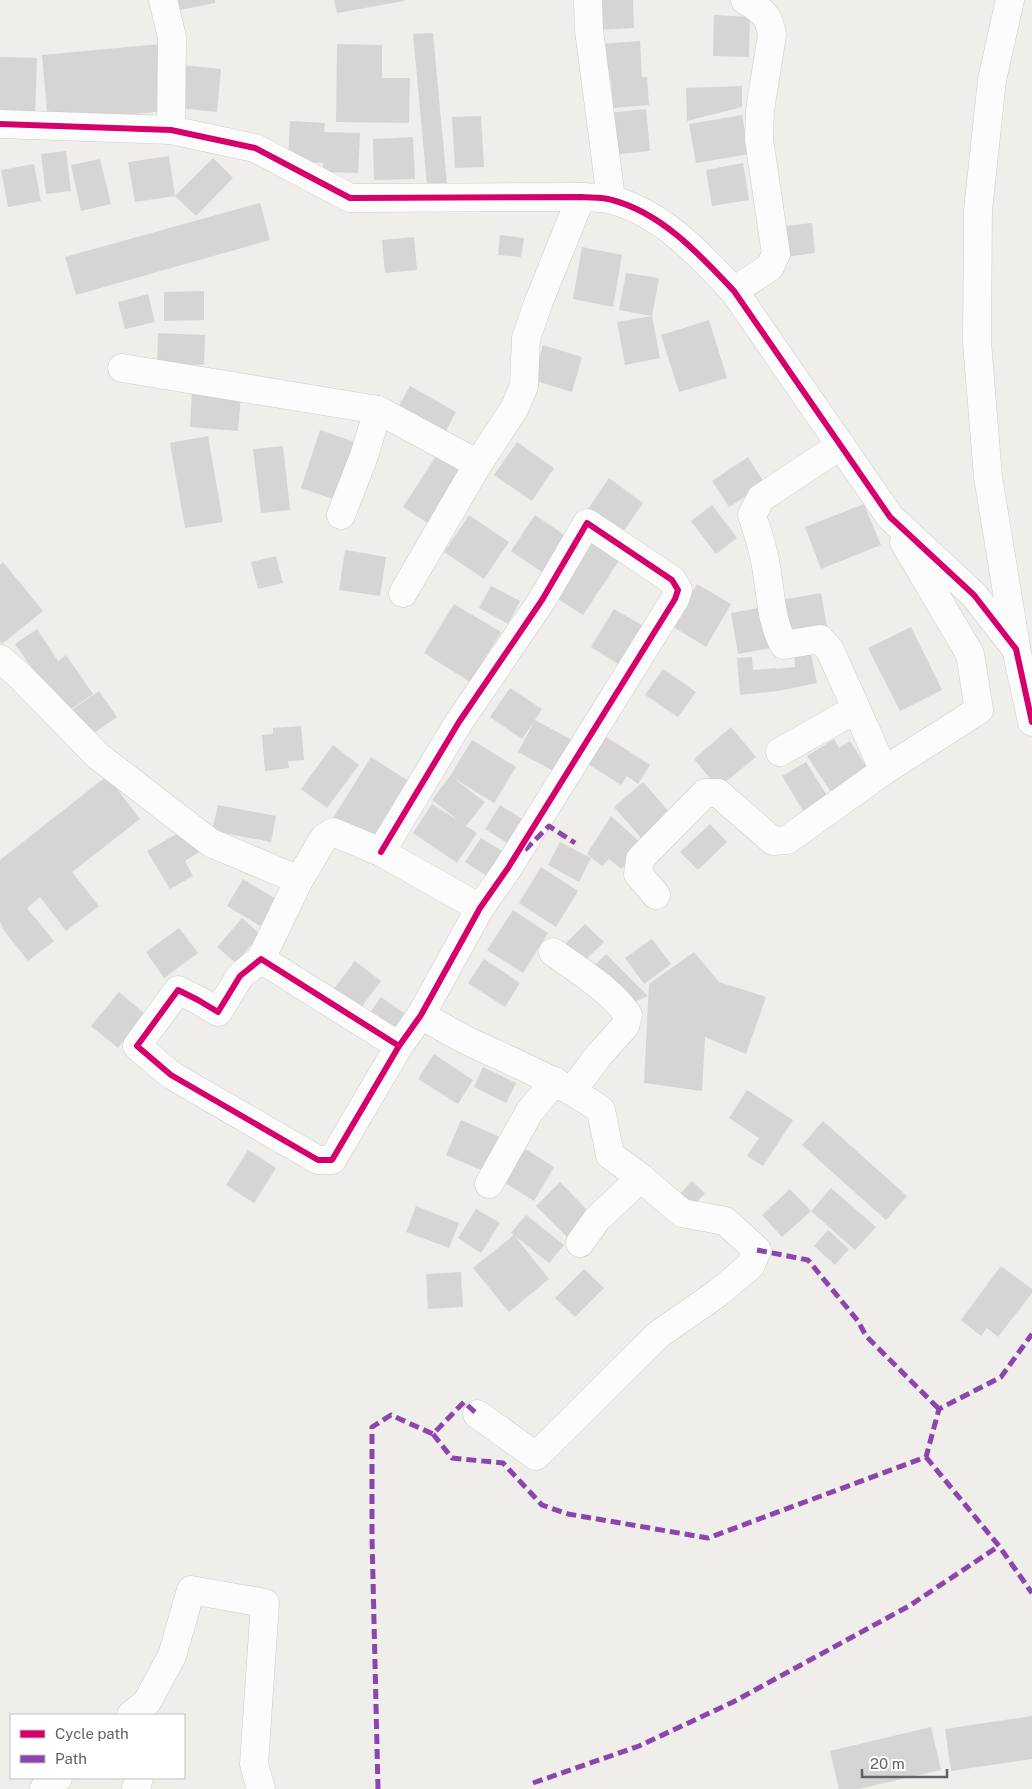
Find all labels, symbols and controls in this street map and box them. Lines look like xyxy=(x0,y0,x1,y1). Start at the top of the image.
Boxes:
legend xyxy=(10,1714,185,1779)
text: Cycle path xyxy=(55,1725,129,1742)
scale bar xyxy=(862,1746,947,1778)
text: Path xyxy=(55,1750,87,1767)
text: 20 m xyxy=(870,1755,905,1772)

